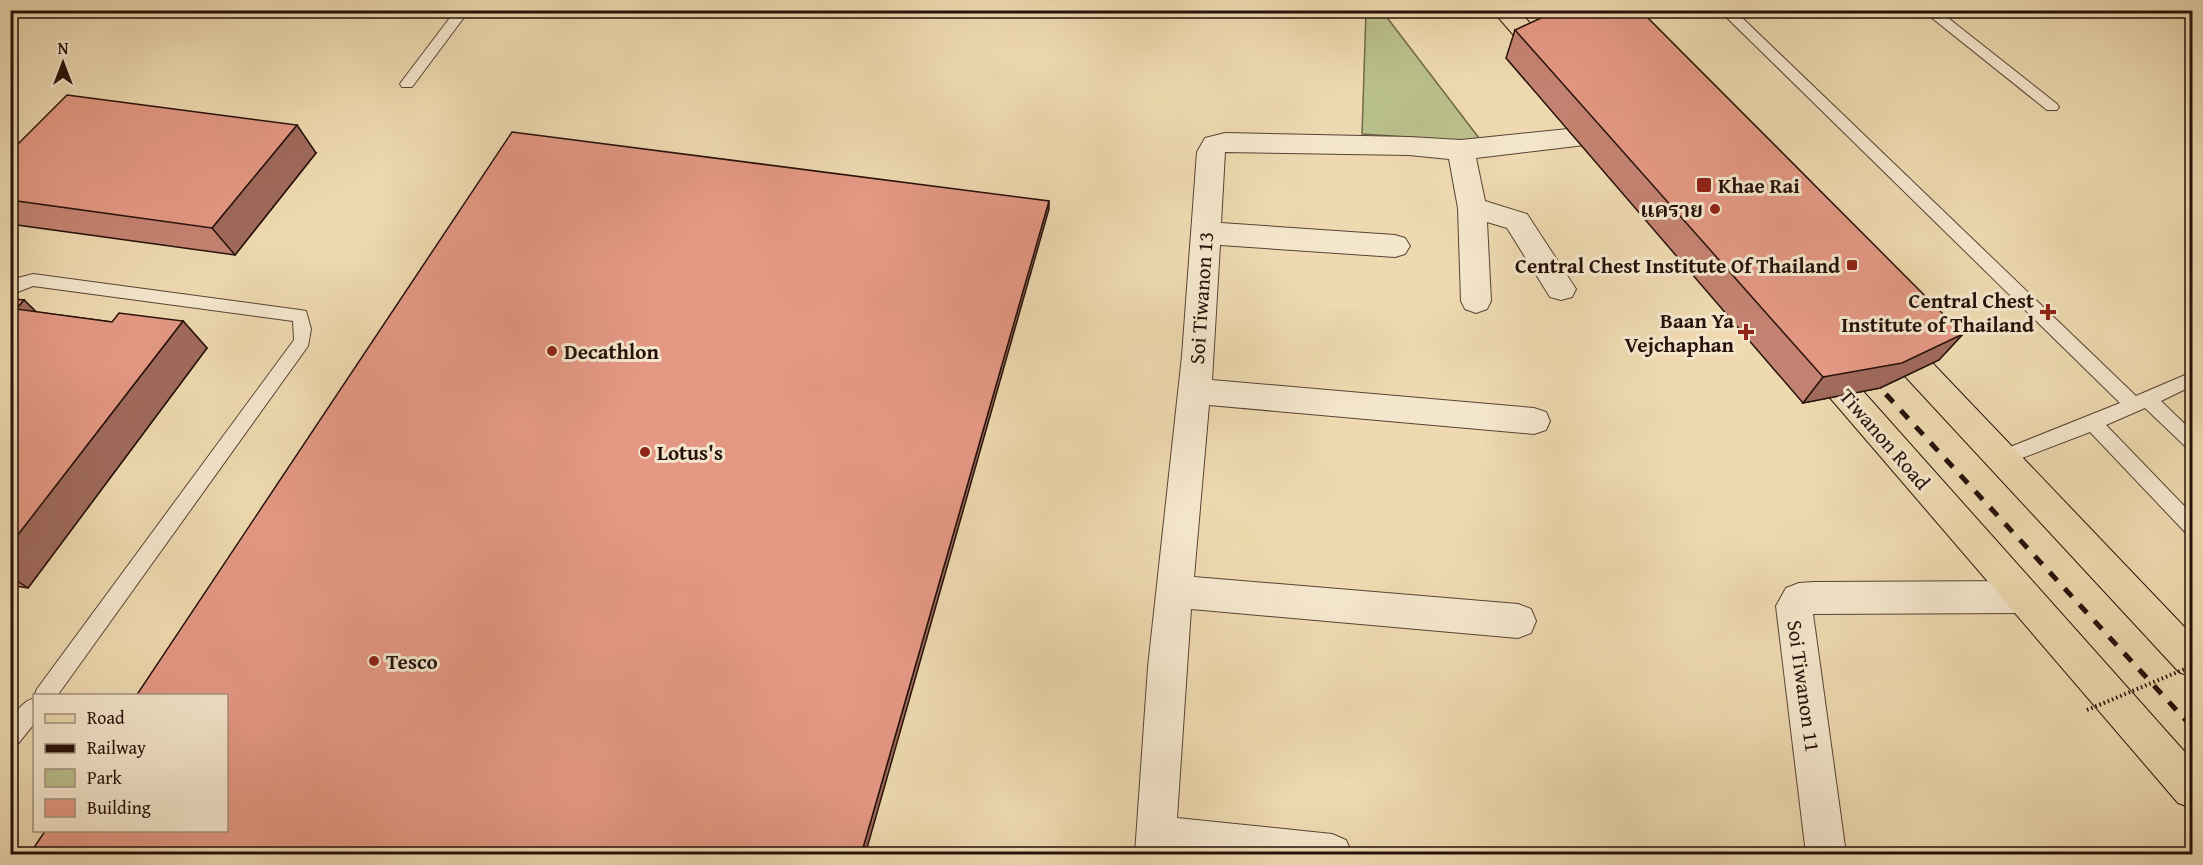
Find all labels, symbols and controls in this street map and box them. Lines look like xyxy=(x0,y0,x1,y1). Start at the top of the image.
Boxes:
north arrow xyxy=(33,33,93,93)
text: N xyxy=(58,36,69,60)
place label: Khae Rai xyxy=(1718,170,1800,201)
marker: Khae Rai xyxy=(1695,176,1713,194)
place label: แคราย xyxy=(1640,194,1703,225)
marker: แคราย xyxy=(1708,202,1722,216)
street label: Soi Tiwanon 13 xyxy=(1181,231,1221,365)
place label: Central Chest Institute Of Thailand xyxy=(1515,250,1840,281)
marker: Central Chest Institute Of Thailand xyxy=(1845,258,1859,272)
place label: Central Chest Institute of Thailand xyxy=(1841,285,2034,340)
marker: Central Chest Institute of Thailand xyxy=(2039,303,2057,321)
place label: Baan Ya Vejchaphan xyxy=(1625,305,1735,360)
marker: Baan Ya Vejchaphan xyxy=(1739,325,1753,339)
place label: Decathlon xyxy=(564,336,659,367)
marker: Decathlon xyxy=(545,344,559,358)
street label: Tiwanon Road xyxy=(1832,382,1938,497)
place label: Lotus's xyxy=(657,437,723,468)
marker: Lotus's xyxy=(638,445,652,459)
street label: Soi Tiwanon 11 xyxy=(1779,618,1829,754)
place label: Tesco xyxy=(386,646,438,677)
marker: Tesco xyxy=(367,654,381,668)
legend xyxy=(33,694,228,832)
text: Road xyxy=(87,704,125,731)
text: Railway xyxy=(87,734,146,761)
text: Park xyxy=(87,764,123,791)
text: Building xyxy=(87,794,151,821)

